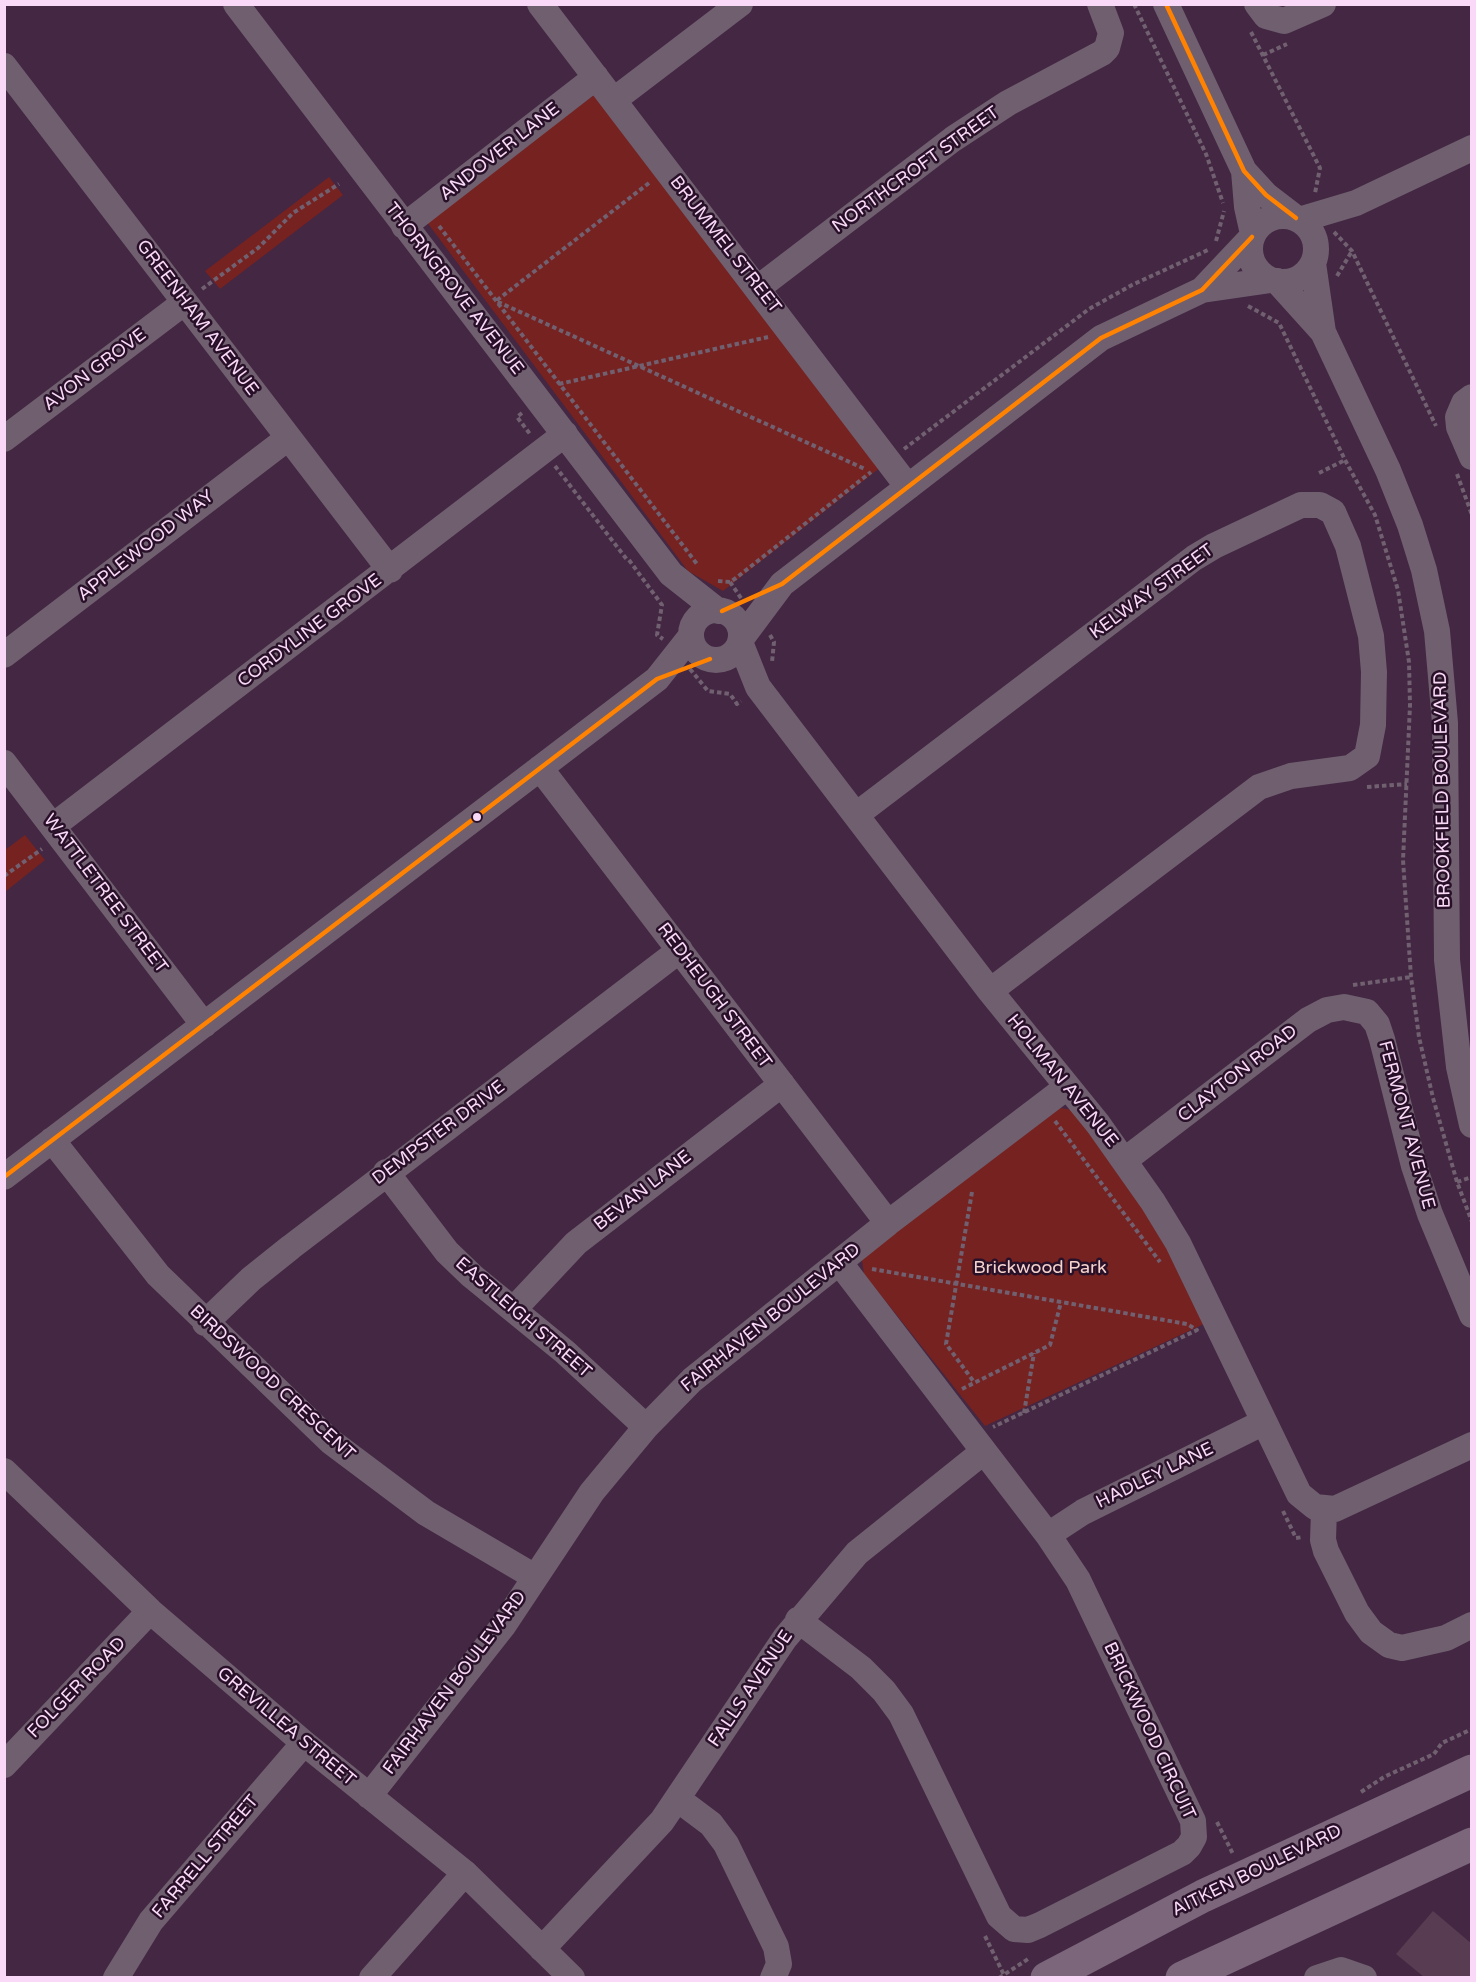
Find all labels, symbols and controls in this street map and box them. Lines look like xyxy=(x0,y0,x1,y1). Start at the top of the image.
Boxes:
street label: ANDOVER LANE xyxy=(436,98,564,206)
street label: NORTHCROFT STREET xyxy=(828,102,1004,238)
street label: BRUMMEL STREET xyxy=(665,172,785,318)
street label: THORNGROVE AVENUE xyxy=(380,199,528,379)
street label: GREENHAM AVENUE xyxy=(131,236,263,400)
street label: AVON GROVE xyxy=(39,324,151,416)
street label: APPLEWOOD WAY xyxy=(73,486,219,606)
street label: KELWAY STREET xyxy=(1086,540,1218,644)
street label: CORDYLINE GROVE xyxy=(234,570,386,692)
street label: BROOKFIELD BOULEVARD xyxy=(1430,671,1456,909)
street label: WATTLETREE STREET xyxy=(38,810,172,978)
unlabelled marker xyxy=(471,811,483,823)
street label: REDHEUGH STREET xyxy=(652,919,776,1073)
street label: HOLMAN AVENUE xyxy=(1002,1010,1122,1152)
street label: CLAYTON ROAD xyxy=(1174,1021,1302,1127)
street label: FERMONT AVENUE xyxy=(1373,1038,1439,1212)
street label: DEMPSTER DRIVE xyxy=(368,1076,510,1190)
street label: BEVAN LANE xyxy=(590,1146,696,1236)
street label: FAIRHAVEN BOULEVARD xyxy=(677,1239,865,1397)
street label: EASTLEIGH STREET xyxy=(451,1253,595,1383)
park label: Brickwood Park xyxy=(973,1257,1107,1279)
street label: BIRDSWOOD CRESCENT xyxy=(185,1301,359,1465)
street label: HADLEY LANE xyxy=(1093,1438,1217,1514)
street label: FAIRHAVEN BOULEVARD xyxy=(379,1587,531,1779)
street label: FALLS AVENUE xyxy=(704,1627,798,1751)
street label: FOLGER ROAD xyxy=(23,1633,131,1743)
street label: BRICKWOOD CIRCUIT xyxy=(1098,1639,1200,1823)
street label: GREVILLEA STREET xyxy=(212,1663,360,1791)
street label: FARRELL STREET xyxy=(148,1791,264,1923)
street label: AITKEN BOULEVARD xyxy=(1169,1820,1345,1922)

